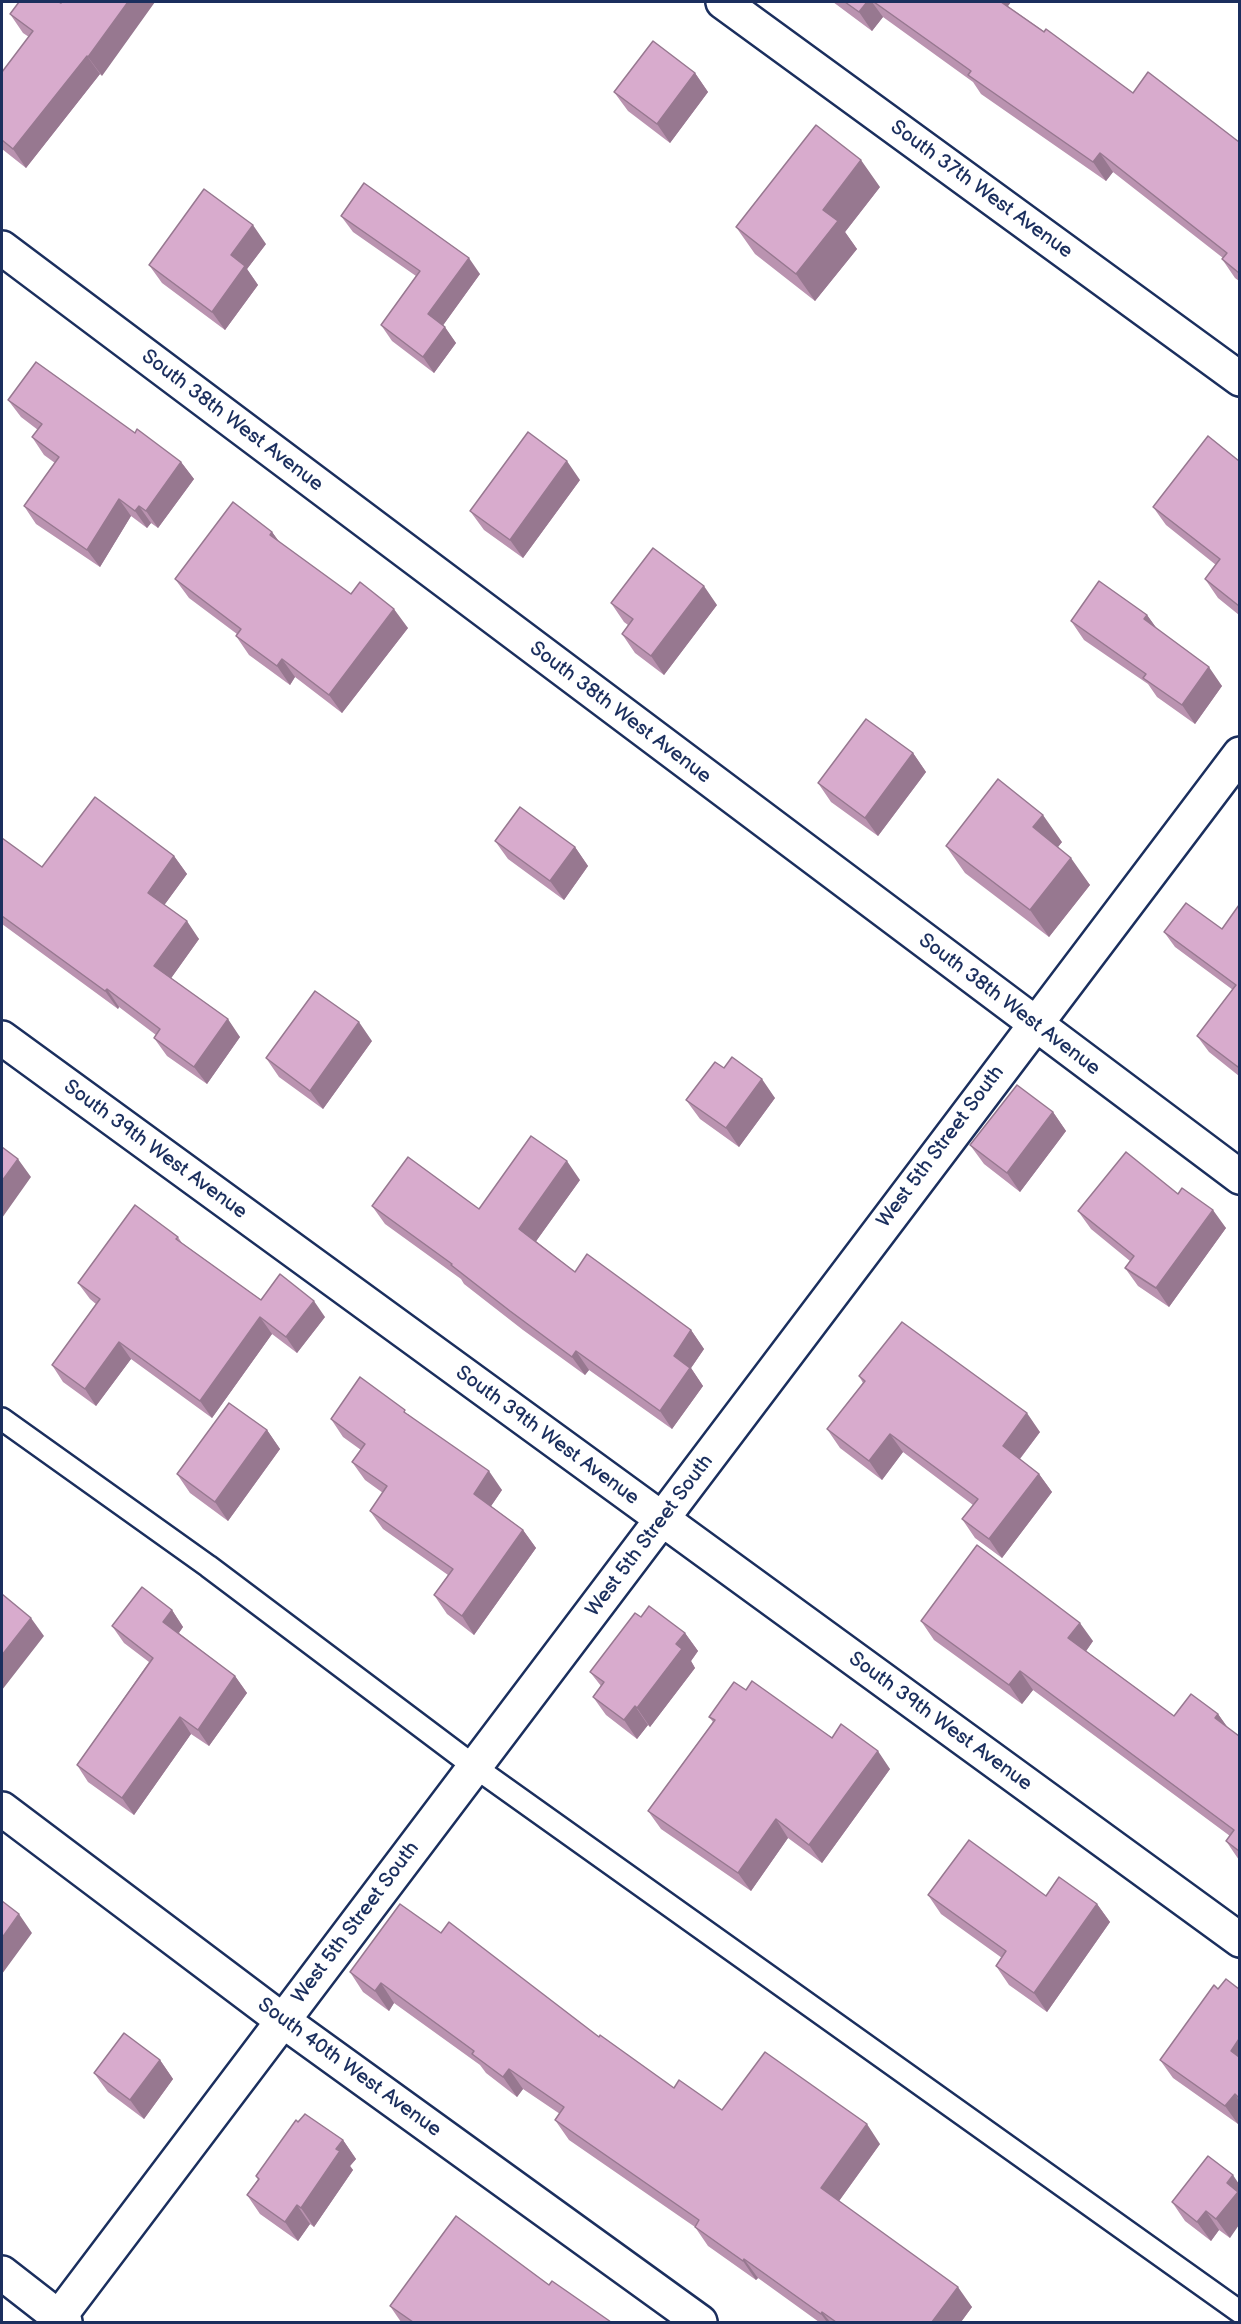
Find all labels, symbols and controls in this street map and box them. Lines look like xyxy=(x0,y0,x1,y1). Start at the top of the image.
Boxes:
street label: South 37th West Avenue xyxy=(885,116,1077,264)
street label: South 38th West Avenue xyxy=(136,345,328,497)
street label: South 38th West Avenue xyxy=(524,637,716,789)
street label: South 38th West Avenue xyxy=(913,929,1105,1081)
street label: West 5th Street South xyxy=(872,1061,1010,1233)
street label: South 39th West Avenue xyxy=(59,1075,251,1225)
street label: South 39th West Avenue xyxy=(451,1361,643,1511)
street label: West 5th Street South xyxy=(581,1450,719,1622)
street label: South 39th West Avenue xyxy=(844,1647,1036,1797)
street label: West 5th Street South xyxy=(287,1837,425,2009)
street label: South 40th West Avenue xyxy=(253,1993,445,2143)

